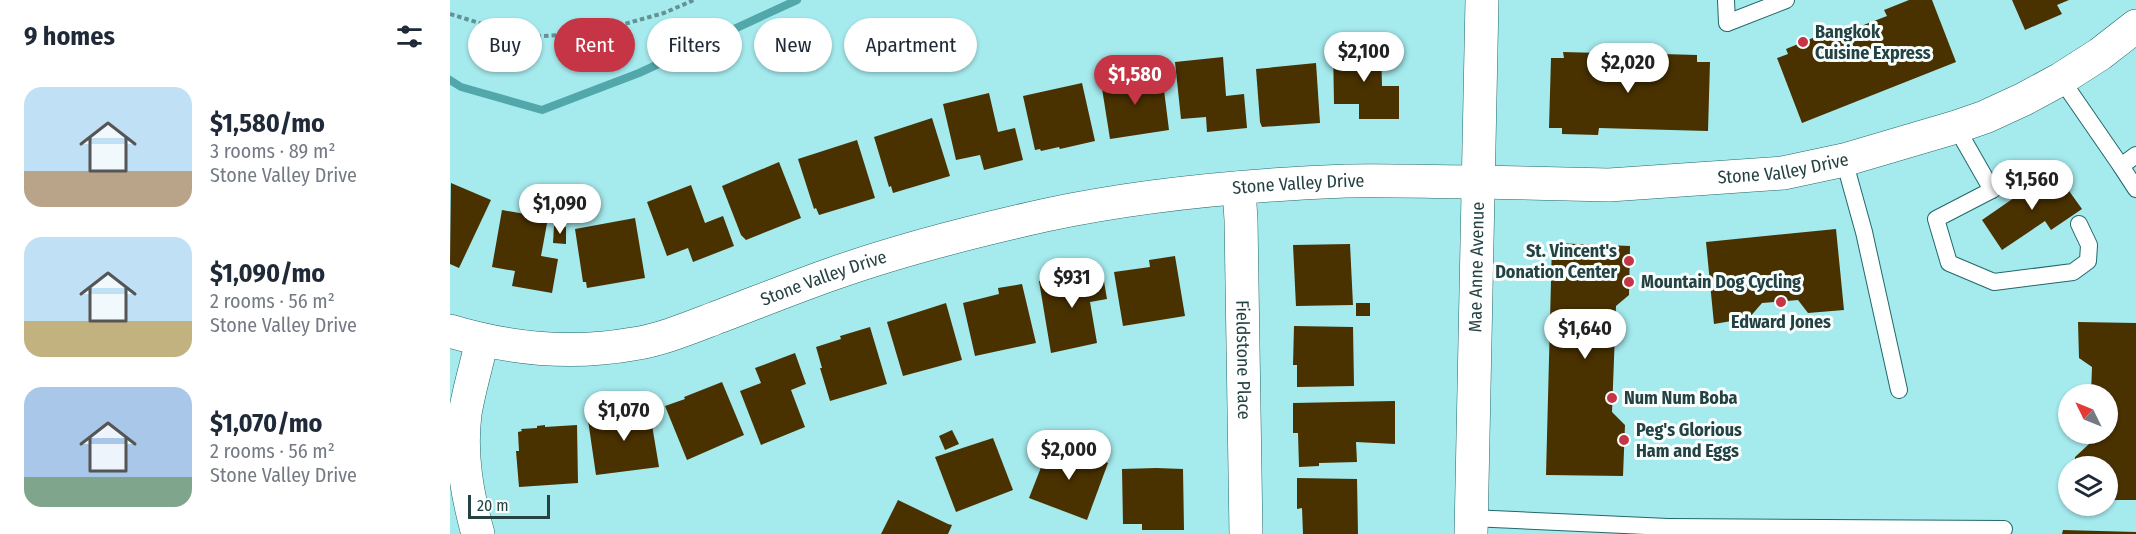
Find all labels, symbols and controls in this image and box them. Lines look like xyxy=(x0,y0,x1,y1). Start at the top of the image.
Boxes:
chip: Buy xyxy=(468,18,542,72)
chip: Rent xyxy=(554,18,635,72)
chip: Filters xyxy=(647,18,742,72)
chip: New xyxy=(754,18,832,72)
chip: Apartment xyxy=(844,18,977,72)
icon: filters xyxy=(393,20,426,53)
text: 9 homes xyxy=(24,21,115,52)
place label: Bangkok Cuisine Express xyxy=(1815,21,1931,64)
pin: $2,100 xyxy=(1315,32,1413,83)
marker: Bangkok Cuisine Express xyxy=(1796,35,1810,49)
text: $2,100 xyxy=(1338,39,1390,63)
pin: $2,020 xyxy=(1579,43,1677,94)
text: $2,020 xyxy=(1601,50,1655,74)
pin: $1,580 xyxy=(1086,55,1184,106)
text: $1,580 xyxy=(1108,62,1162,86)
text: $1,580/mo xyxy=(210,108,325,139)
icon: home xyxy=(72,111,144,183)
text: 3 rooms · 89 m² xyxy=(210,139,335,163)
street label: Stone Valley Drive xyxy=(1717,148,1851,188)
pin: $1,560 xyxy=(1983,160,2081,211)
text: Stone Valley Drive xyxy=(210,163,357,187)
text: $1,560 xyxy=(2005,167,2059,191)
street label: Stone Valley Drive xyxy=(1231,170,1365,199)
pin: $1,090 xyxy=(511,184,609,235)
text: $1,090 xyxy=(533,191,587,215)
street label: Mae Anne Avenue xyxy=(1464,201,1489,333)
place label: St. Vincent's Donation Center xyxy=(1495,240,1617,283)
street label: Stone Valley Drive xyxy=(757,246,889,311)
marker: St. Vincent's Donation Center xyxy=(1622,254,1636,268)
text: $1,090/mo xyxy=(210,258,325,289)
pin: $931 xyxy=(1036,258,1108,309)
icon: home xyxy=(72,261,144,333)
text: $931 xyxy=(1053,265,1091,289)
place label: Mountain Dog Cycling xyxy=(1641,271,1801,293)
marker: Mountain Dog Cycling xyxy=(1622,275,1636,289)
text: 2 rooms · 56 m² xyxy=(210,289,335,313)
marker: Edward Jones xyxy=(1774,295,1788,309)
street label: Fieldstone Place xyxy=(1231,300,1255,420)
pin: $1,640 xyxy=(1536,309,1634,360)
place label: Edward Jones xyxy=(1731,311,1831,333)
text: Stone Valley Drive xyxy=(210,313,357,337)
text: $1,640 xyxy=(1558,316,1612,340)
north arrow xyxy=(2058,384,2118,444)
map controls xyxy=(2058,384,2118,516)
place label: Num Num Boba xyxy=(1624,387,1738,409)
pin: $1,070 xyxy=(575,391,673,442)
marker: Num Num Boba xyxy=(1605,391,1619,405)
text: $1,070 xyxy=(598,398,650,422)
text: $1,070/mo xyxy=(210,408,322,439)
icon: home xyxy=(72,411,144,483)
place label: Peg's Glorious Ham and Eggs xyxy=(1636,419,1742,462)
pin: $2,000 xyxy=(1020,430,1118,481)
marker: Peg's Glorious Ham and Eggs xyxy=(1617,433,1631,447)
text: $2,000 xyxy=(1041,437,1097,461)
text: 2 rooms · 56 m² xyxy=(210,439,335,463)
button: layers xyxy=(2058,456,2118,516)
text: Stone Valley Drive xyxy=(210,463,357,487)
scale bar xyxy=(468,492,550,520)
text: 20 m xyxy=(477,496,508,515)

